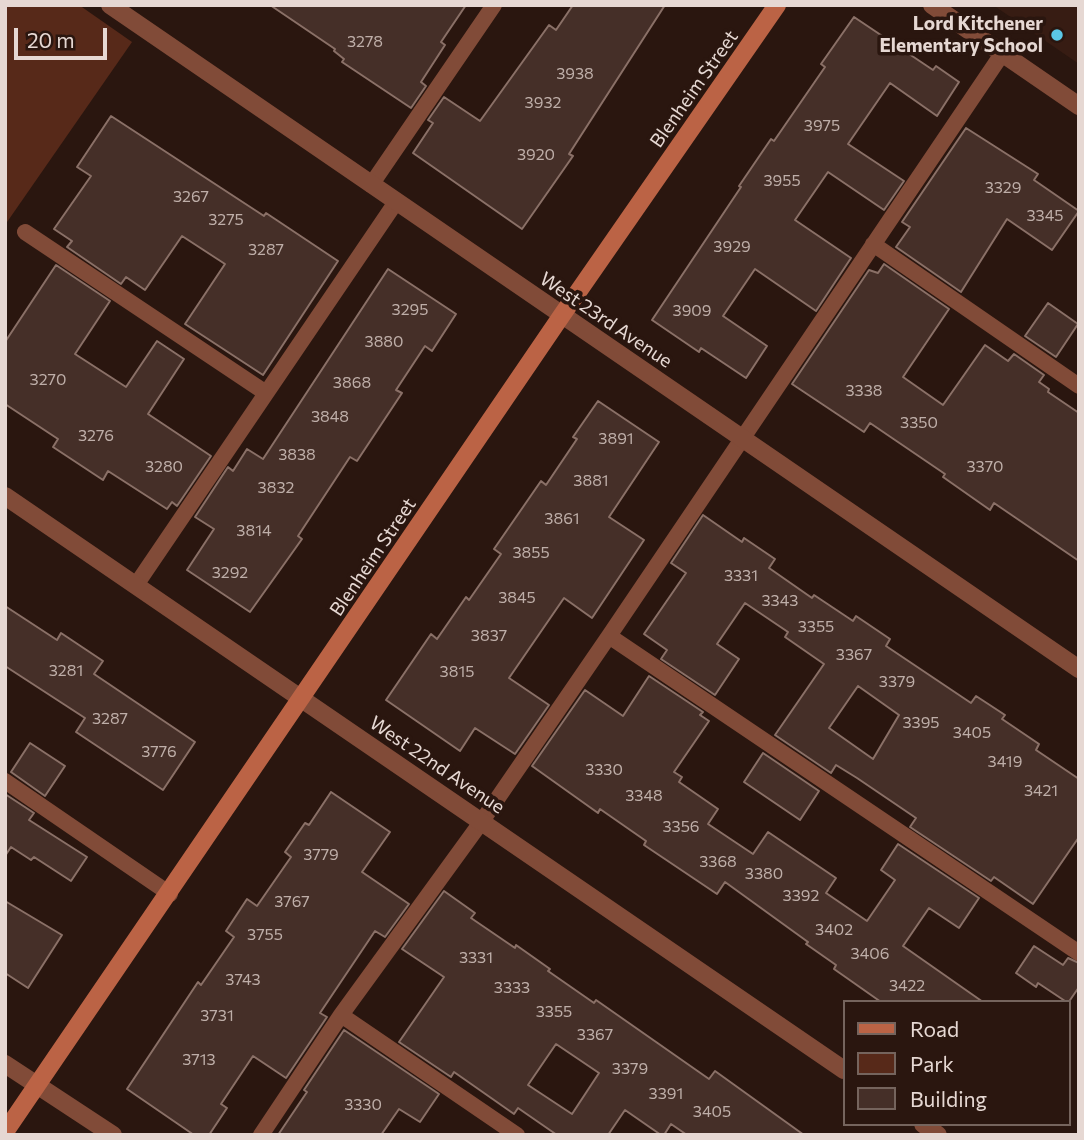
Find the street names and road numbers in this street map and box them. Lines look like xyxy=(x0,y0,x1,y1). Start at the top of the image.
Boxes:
street label: Blenheim Street xyxy=(645,26,743,152)
street label: West 23rd Avenue xyxy=(536,267,676,373)
street label: Blenheim Street xyxy=(325,494,421,620)
street label: West 22nd Avenue xyxy=(365,711,509,819)

